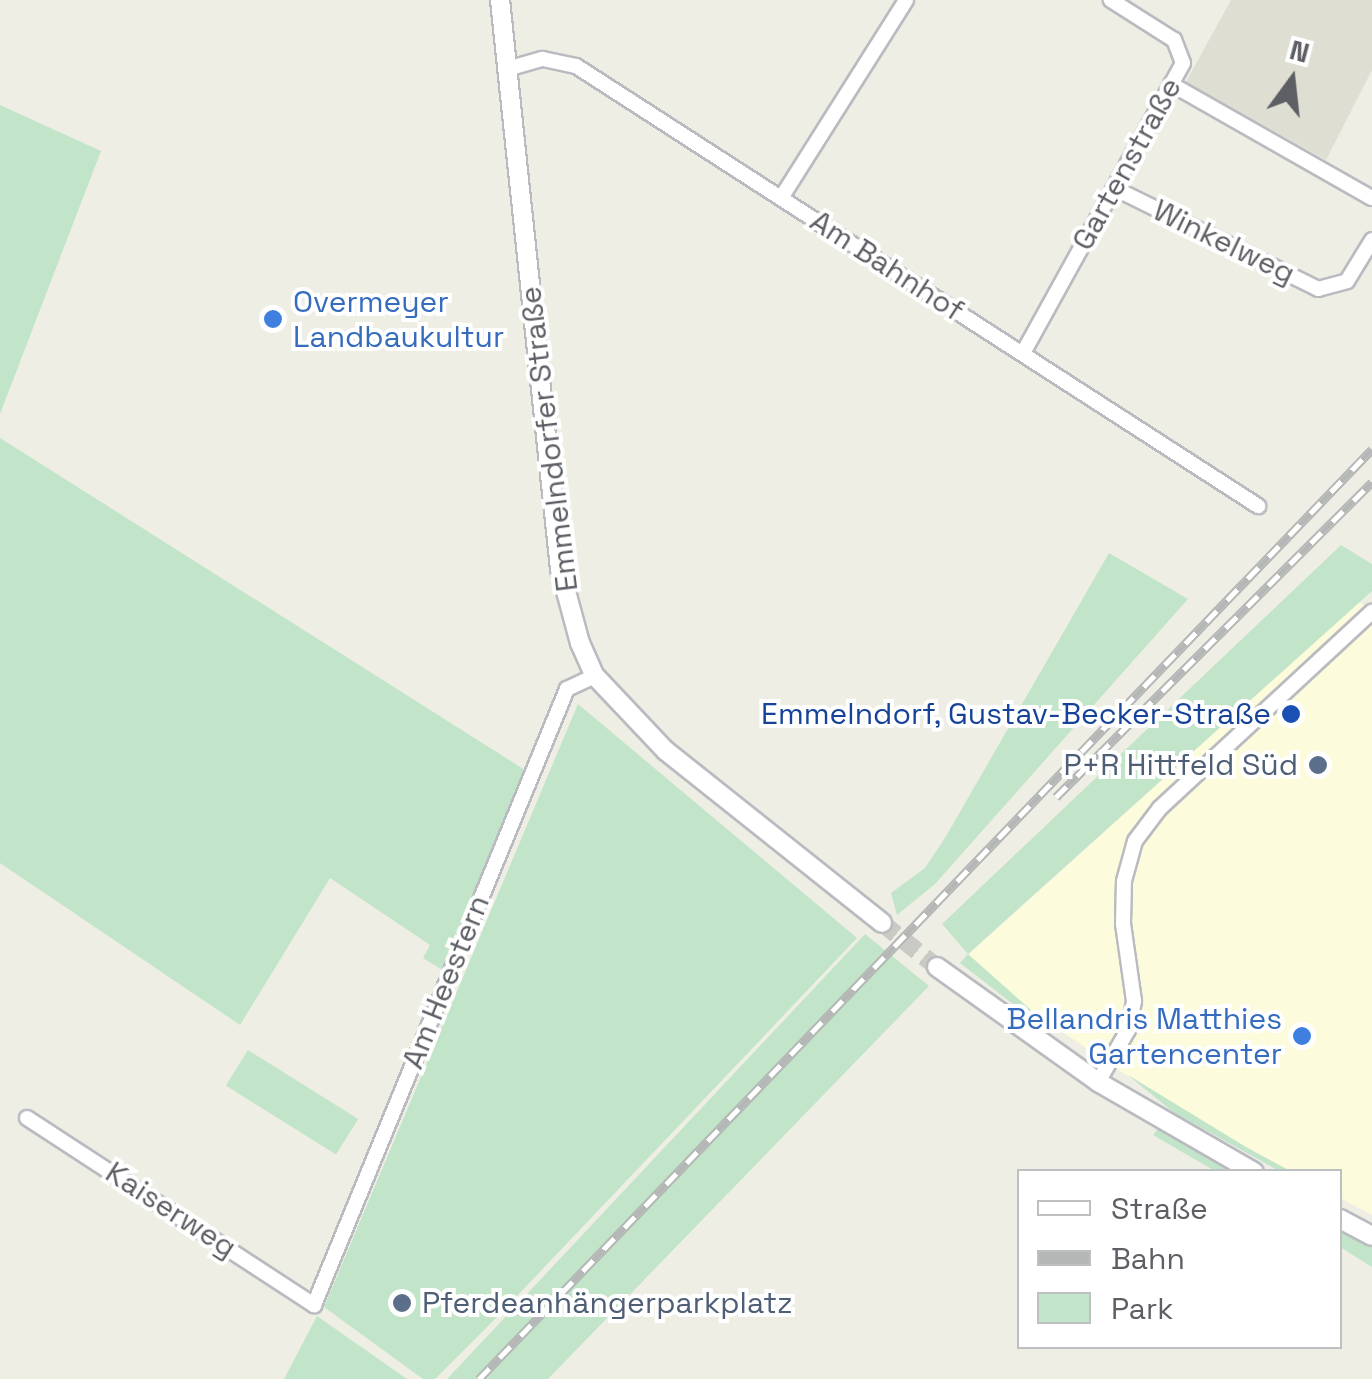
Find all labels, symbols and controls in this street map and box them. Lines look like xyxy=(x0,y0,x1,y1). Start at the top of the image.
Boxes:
north arrow xyxy=(1242,30,1342,130)
text: N xyxy=(1286,31,1313,71)
street label: Gartenstraße xyxy=(1065,71,1189,257)
street label: Winkelweg xyxy=(1147,192,1301,292)
street label: Am Bahnhof xyxy=(803,203,971,329)
place label: Overmeyer Landbaukultur xyxy=(293,284,504,354)
street label: Emmelndorfer Straße xyxy=(512,284,586,594)
marker: Overmeyer Landbaukultur xyxy=(262,308,284,330)
place label: Emmelndorf, Gustav-Becker-Straße xyxy=(760,696,1271,732)
marker: Emmelndorf, Gustav-Becker-Straße xyxy=(1280,703,1302,725)
place label: P+R Hittfeld Süd xyxy=(1063,747,1298,783)
marker: P+R Hittfeld Süd xyxy=(1307,754,1329,776)
street label: Am Heestern xyxy=(395,890,497,1074)
place label: Bellandris Matthies Gartencenter xyxy=(1007,1001,1282,1072)
marker: Bellandris Matthies Gartencenter xyxy=(1291,1025,1313,1047)
street label: Kaiserweg xyxy=(99,1154,243,1266)
legend xyxy=(1017,1169,1342,1349)
text: Straße xyxy=(1111,1189,1208,1228)
text: Bahn xyxy=(1111,1239,1185,1278)
place label: Pferdeanhängerparkplatz xyxy=(422,1285,793,1321)
text: Park xyxy=(1111,1289,1173,1328)
marker: Pferdeanhängerparkplatz xyxy=(391,1292,413,1314)

